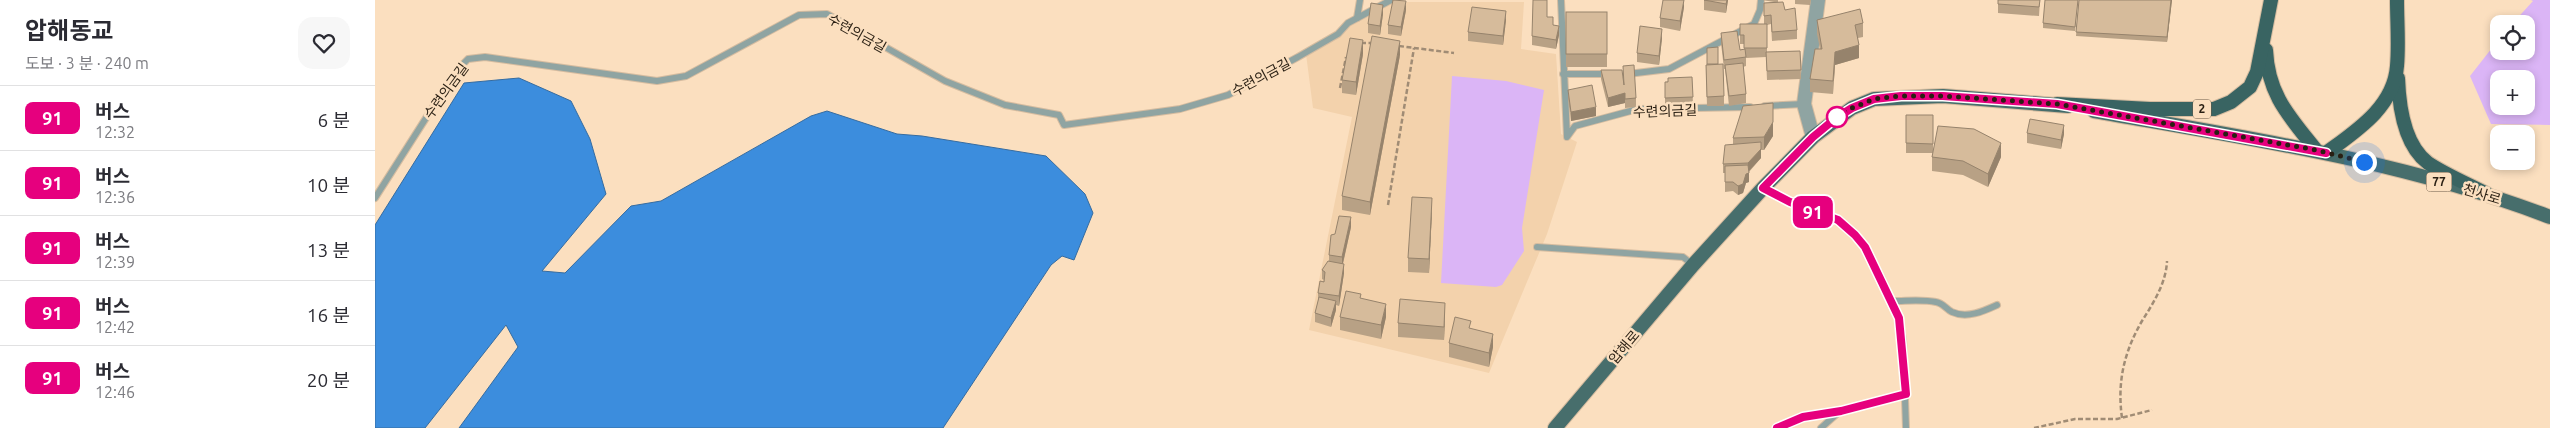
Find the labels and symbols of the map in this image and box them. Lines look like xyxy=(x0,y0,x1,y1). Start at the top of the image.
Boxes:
street label: 수련의금길 xyxy=(825,10,889,56)
street label: 수련의금길 xyxy=(1229,55,1293,99)
street label: 수련의금길 xyxy=(421,60,471,122)
road number: 2 xyxy=(2193,100,2211,118)
street label: 수련의금길 xyxy=(1633,102,1697,120)
unlabelled marker xyxy=(1826,106,1848,128)
your location xyxy=(2352,150,2377,175)
road number: 77 xyxy=(2427,172,2451,192)
street label: 천사로 xyxy=(2461,181,2503,207)
line badge: 91 xyxy=(1791,196,1835,228)
street label: 압해로 xyxy=(1605,327,1643,367)

